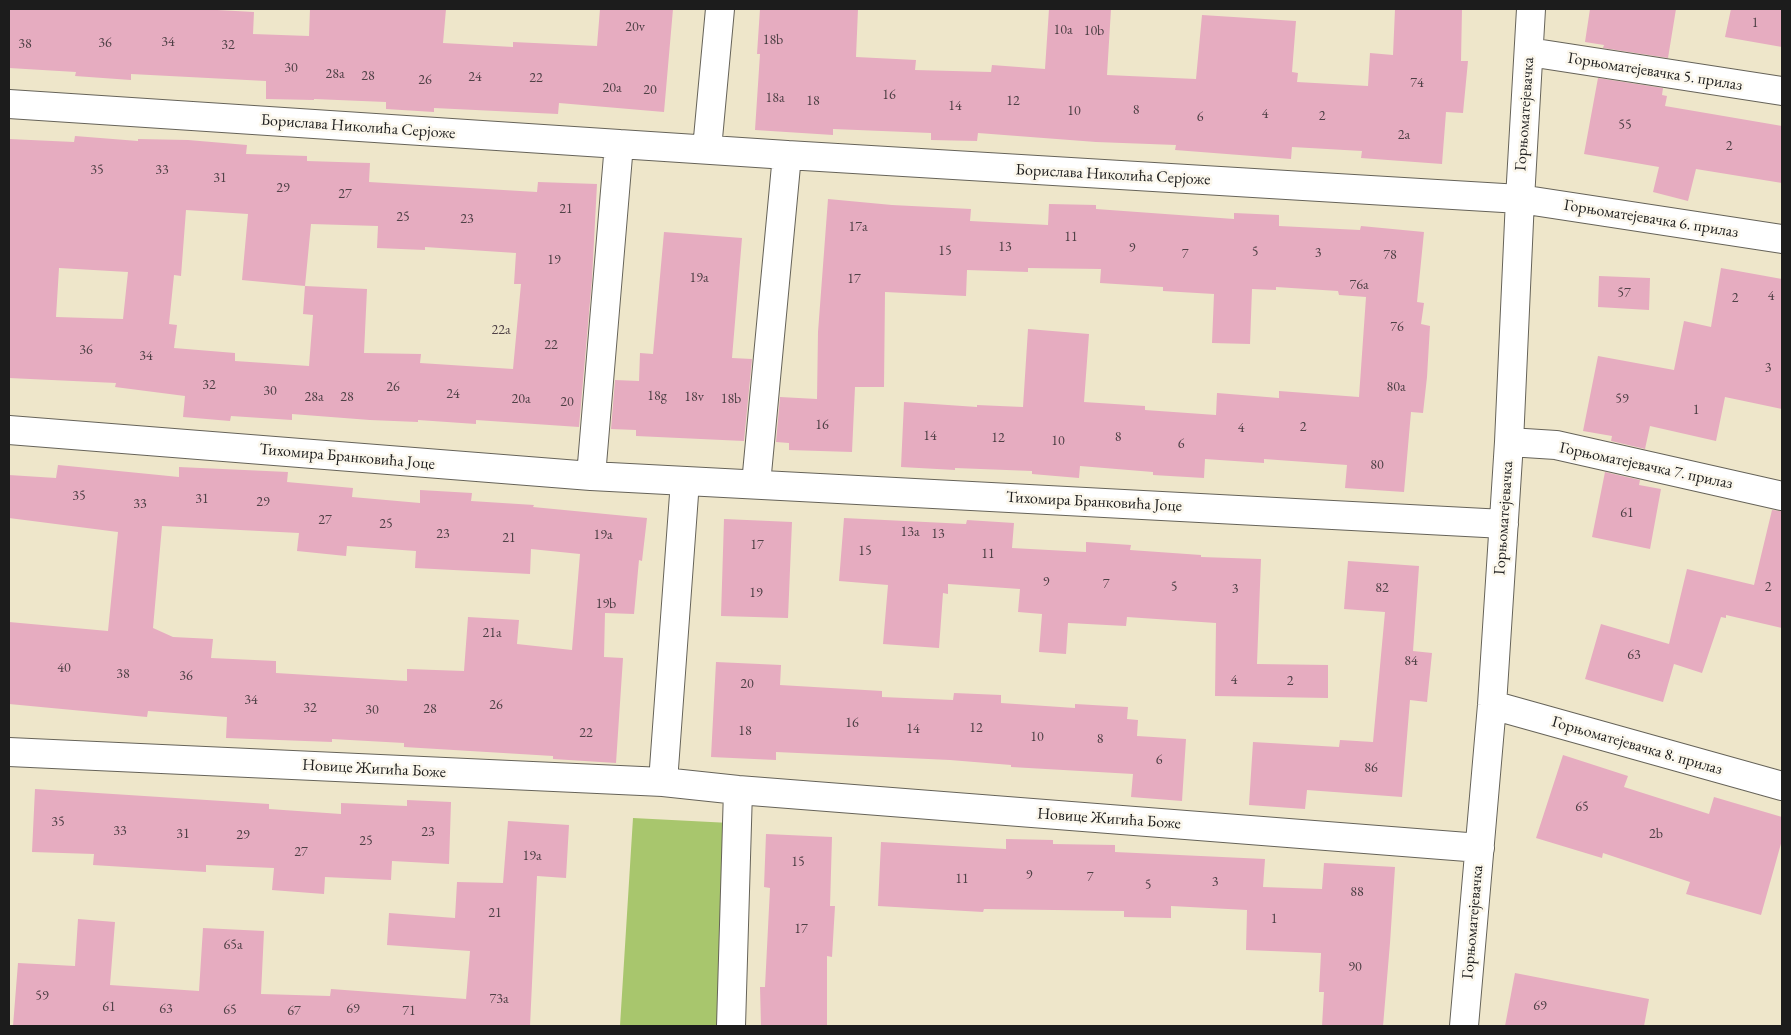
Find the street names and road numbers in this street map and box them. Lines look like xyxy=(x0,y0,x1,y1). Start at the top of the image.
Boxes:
street label: Горњоматејевачка 5. прилаз xyxy=(1566,49,1744,95)
street label: Горњоматејевачка xyxy=(1511,56,1539,172)
street label: Борислава Николића Серјоже xyxy=(260,111,456,143)
street label: Борислава Николића Серјоже xyxy=(1015,160,1211,190)
street label: Горњоматејевачка 6. прилаз xyxy=(1562,196,1740,242)
street label: Горњоматејевачка 7. прилаз xyxy=(1558,438,1734,494)
street label: Тихомира Бранковића Јоце xyxy=(258,440,436,474)
street label: Горњоматејевачка xyxy=(1490,460,1518,576)
street label: Тихомира Бранковића Јоце xyxy=(1006,488,1182,516)
street label: Горњоматејевачка 8. прилаз xyxy=(1549,712,1725,780)
street label: Новице Жигића Боже xyxy=(302,756,446,782)
street label: Новице Жигића Боже xyxy=(1037,804,1181,834)
street label: Горњоматејевачка xyxy=(1458,864,1488,980)

